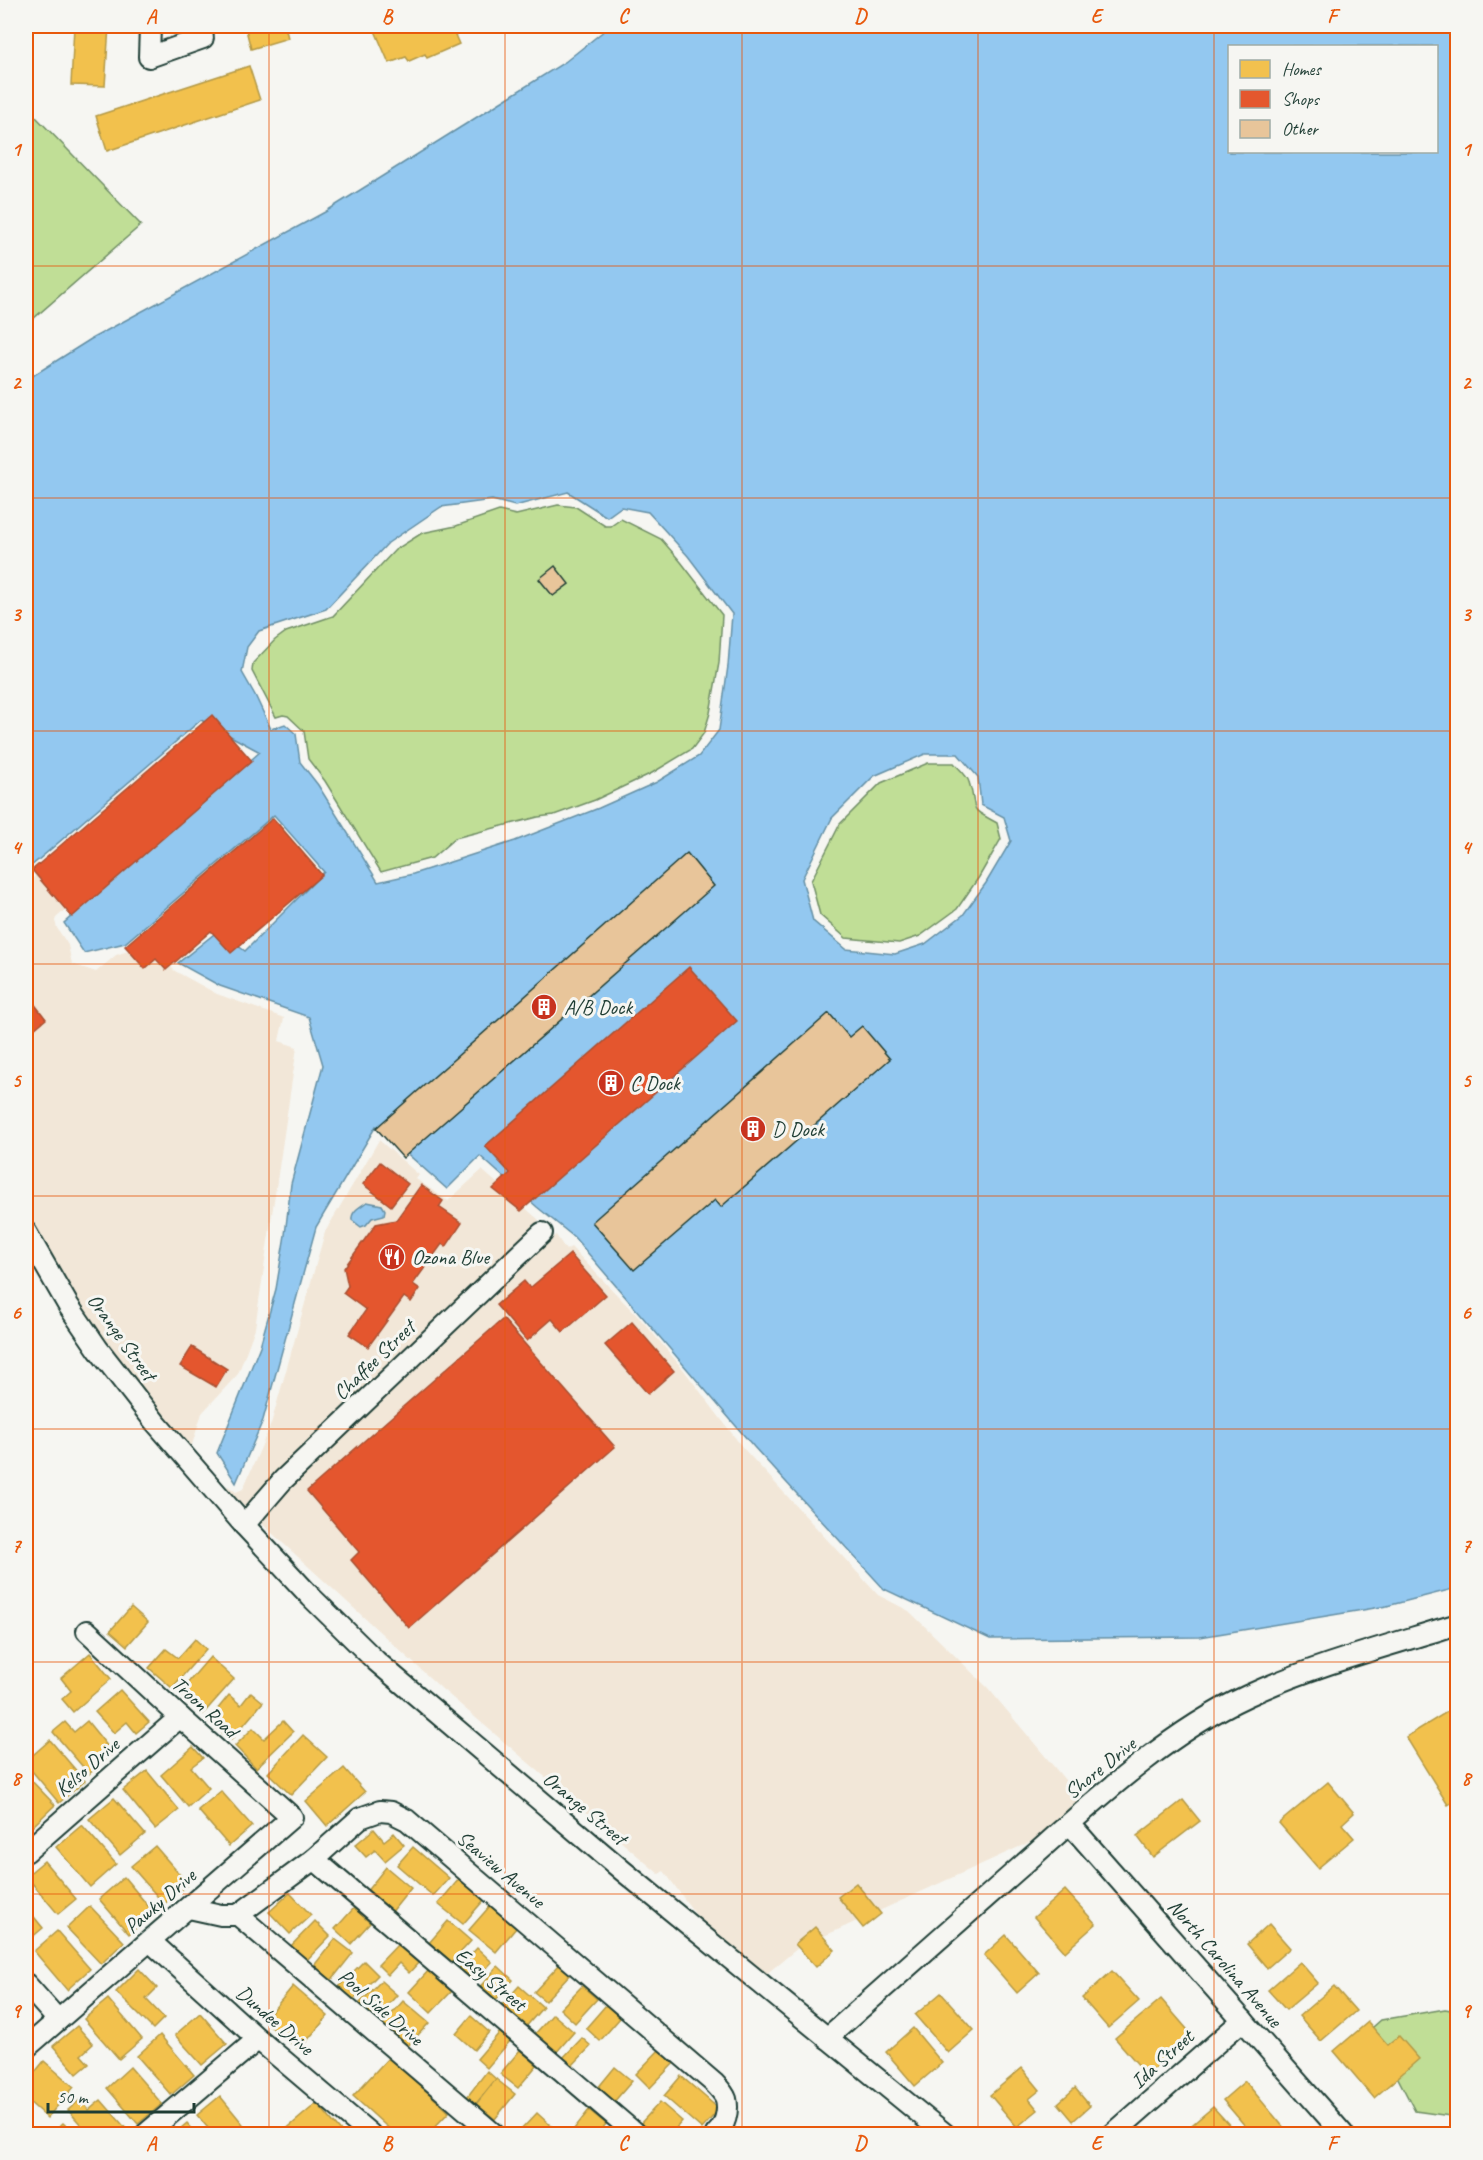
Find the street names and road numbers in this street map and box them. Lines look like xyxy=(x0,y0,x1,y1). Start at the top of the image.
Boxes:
street label: Orange Street xyxy=(82,1288,164,1388)
street label: Chaffee Street xyxy=(328,1312,423,1405)
street label: Troon Road xyxy=(167,1671,246,1745)
street label: Kelso Drive xyxy=(49,1730,126,1802)
street label: Shore Drive xyxy=(1059,1730,1143,1805)
street label: Orange Street xyxy=(538,1765,635,1853)
street label: Seaview Avenue xyxy=(452,1825,552,1915)
street label: Pawky Drive xyxy=(119,1862,202,1939)
street label: North Carolina Avenue xyxy=(1162,1894,1288,2033)
street label: Easy Street xyxy=(450,1942,533,2018)
street label: Pool Side Drive xyxy=(333,1963,430,2052)
street label: Dundee Drive xyxy=(231,1979,320,2061)
street label: Ida Street xyxy=(1125,2023,1200,2094)

